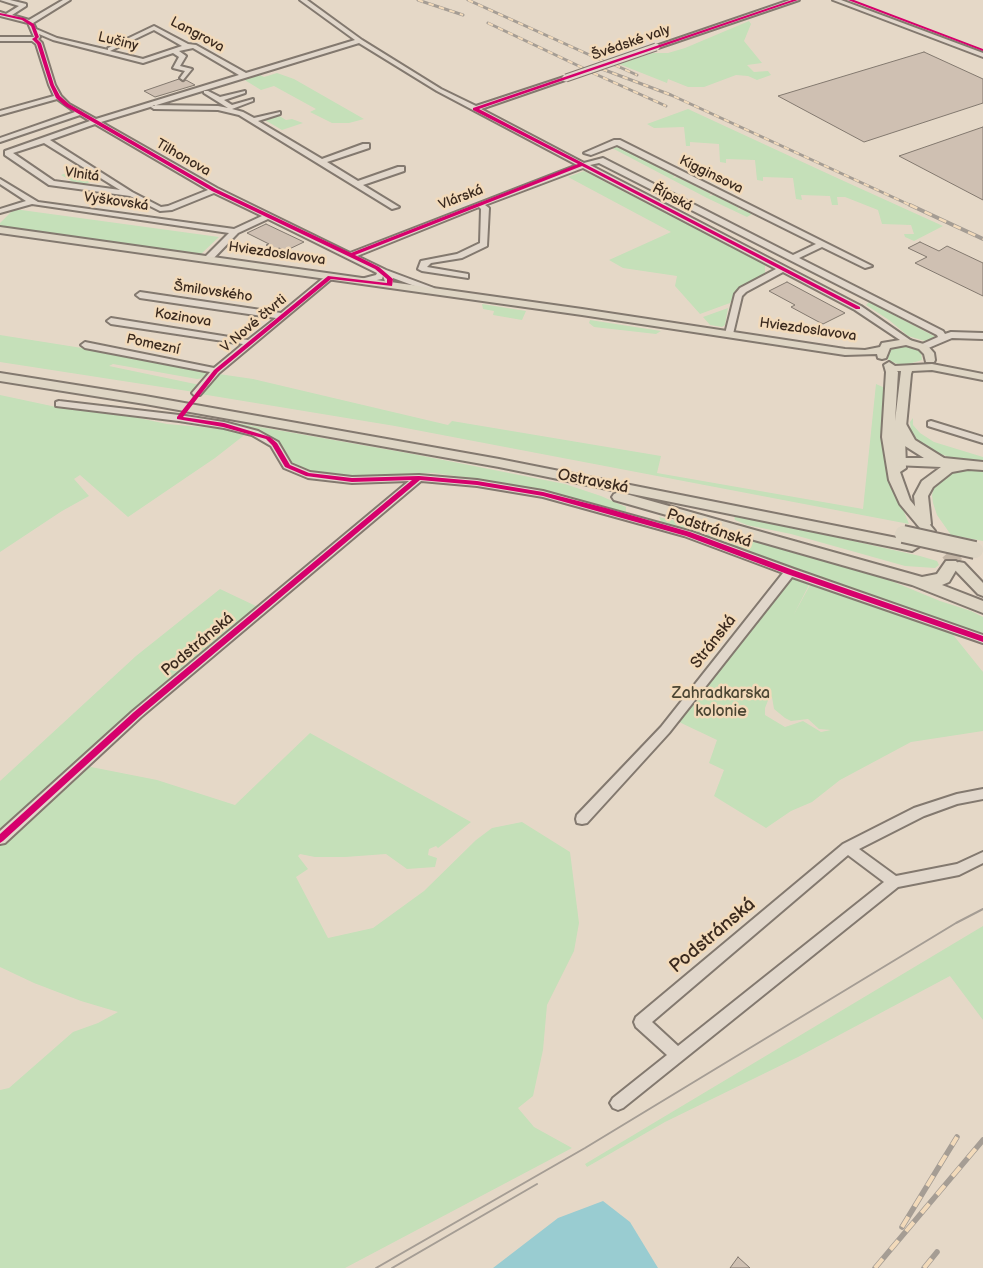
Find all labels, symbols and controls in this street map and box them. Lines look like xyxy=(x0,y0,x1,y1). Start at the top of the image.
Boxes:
street label: Langrova xyxy=(167,14,227,56)
street label: Švédské valy xyxy=(589,22,673,64)
street label: Lučiny xyxy=(96,29,140,55)
street label: Tilhonova xyxy=(153,136,213,180)
street label: Kigginsova xyxy=(676,152,746,198)
street label: Vlnitá xyxy=(64,164,100,186)
street label: Řípská xyxy=(649,181,695,215)
street label: Vlárská xyxy=(436,182,486,214)
street label: Vyškovská xyxy=(83,189,149,215)
street label: Hviezdoslavova xyxy=(227,239,327,269)
street label: Šmilovského xyxy=(172,278,254,306)
street label: V Nové čtvrti xyxy=(218,292,290,356)
street label: Kozinova xyxy=(154,305,212,331)
street label: Hviezdoslavova xyxy=(758,315,858,345)
street label: Pomezní xyxy=(125,331,181,359)
street label: Ostravská xyxy=(556,466,630,498)
street label: Podstránská xyxy=(664,506,754,552)
street label: Podstránská xyxy=(158,609,238,681)
street label: Stránská xyxy=(687,611,741,673)
park label: Zahradkarska kolonie xyxy=(672,684,770,722)
street label: Podstránská xyxy=(665,893,761,979)

